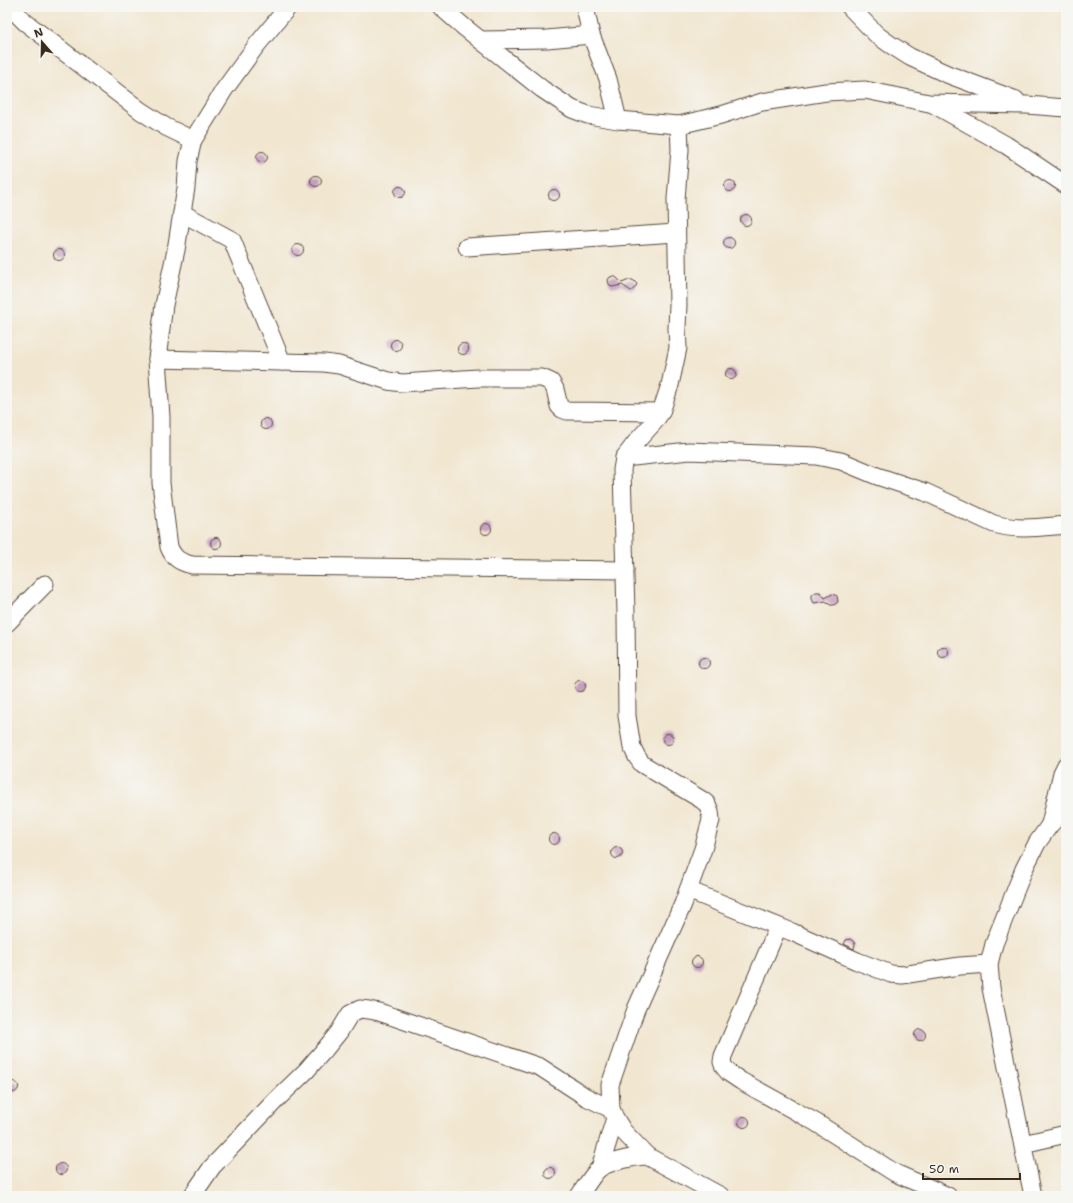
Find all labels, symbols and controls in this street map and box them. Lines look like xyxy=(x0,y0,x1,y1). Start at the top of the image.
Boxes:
north arrow xyxy=(22,22,62,62)
text: N xyxy=(32,24,46,42)
scale bar xyxy=(923,1155,1020,1181)
text: 50 m xyxy=(929,1161,959,1177)

